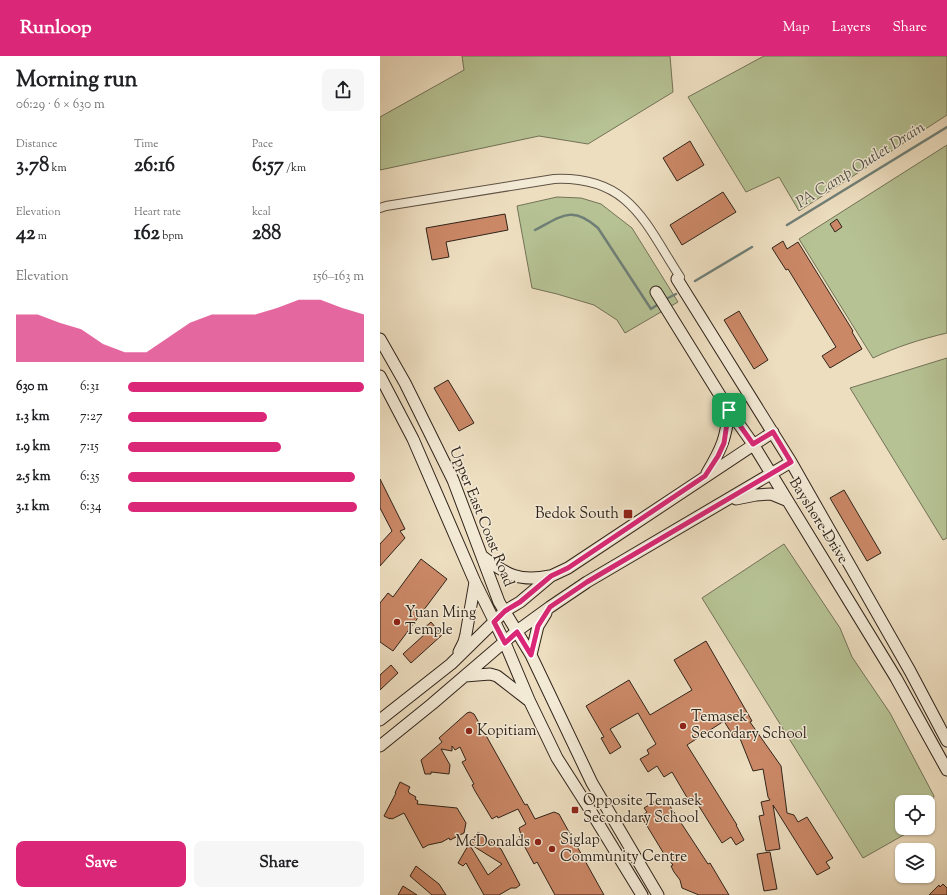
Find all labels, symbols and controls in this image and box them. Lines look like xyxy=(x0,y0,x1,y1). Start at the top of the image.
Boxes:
text: Runloop xyxy=(20,15,92,42)
text: Map xyxy=(783,18,810,38)
text: Layers xyxy=(832,18,870,38)
text: Share xyxy=(892,18,927,38)
text: Morning run xyxy=(16,65,138,97)
button: share xyxy=(322,69,364,111)
text: 06:29 · 6 × 630 m xyxy=(16,96,105,114)
water label: PA Camp Outlet Drain xyxy=(792,117,931,215)
text: Distance xyxy=(16,136,57,152)
text: Time xyxy=(134,136,158,152)
text: Pace xyxy=(252,136,273,152)
text: 3.78 xyxy=(16,152,49,181)
text: 26:16 xyxy=(134,152,175,181)
text: 6:57 xyxy=(252,152,284,181)
text: km xyxy=(49,160,67,176)
text: /km xyxy=(284,160,306,176)
text: Elevation xyxy=(16,204,61,220)
text: Heart rate xyxy=(134,204,181,220)
text: kcal xyxy=(252,204,271,220)
text: 42 xyxy=(16,220,35,249)
text: 162 xyxy=(134,220,160,249)
text: 288 xyxy=(252,220,281,249)
text: m xyxy=(35,228,47,244)
text: bpm xyxy=(160,228,183,244)
text: Elevation xyxy=(16,268,69,286)
text: 156–163 m xyxy=(313,268,364,286)
text: 630 m xyxy=(16,378,48,396)
text: 6:31 xyxy=(80,378,99,396)
pin xyxy=(712,393,746,427)
icon: arrive xyxy=(718,399,740,421)
text: 1.3 km xyxy=(16,408,50,426)
text: 7:27 xyxy=(80,408,103,426)
text: 1.9 km xyxy=(16,438,50,456)
text: 7:15 xyxy=(80,438,99,456)
street label: Upper East Coast Road xyxy=(443,444,519,591)
text: 2.5 km xyxy=(16,468,50,486)
text: 6:35 xyxy=(80,468,99,486)
street label: Bayshore Drive xyxy=(783,474,853,568)
text: 3.1 km xyxy=(16,498,50,516)
text: 6:34 xyxy=(80,498,102,516)
place label: Bedok South xyxy=(535,504,619,525)
marker: Bedok South xyxy=(622,508,634,520)
place label: Yuan Ming Temple xyxy=(405,603,476,641)
marker: Yuan Ming Temple xyxy=(392,617,402,627)
place label: Temasek Secondary School xyxy=(691,707,807,745)
place label: Kopitiam xyxy=(477,721,537,742)
marker: Temasek Secondary School xyxy=(678,721,688,731)
marker: Kopitiam xyxy=(464,726,474,736)
place label: Opposite Temasek Secondary School xyxy=(583,791,702,829)
map controls xyxy=(895,795,935,883)
button: locate xyxy=(895,795,935,835)
marker: Opposite Temasek Secondary School xyxy=(570,805,580,815)
place label: Siglap Community Centre xyxy=(560,830,687,868)
place label: McDonalds xyxy=(455,832,530,853)
marker: McDonalds xyxy=(533,837,543,847)
button: Save xyxy=(16,841,186,887)
button: Share xyxy=(194,841,364,887)
button: layers xyxy=(895,843,935,883)
marker: Siglap Community Centre xyxy=(547,844,557,854)

